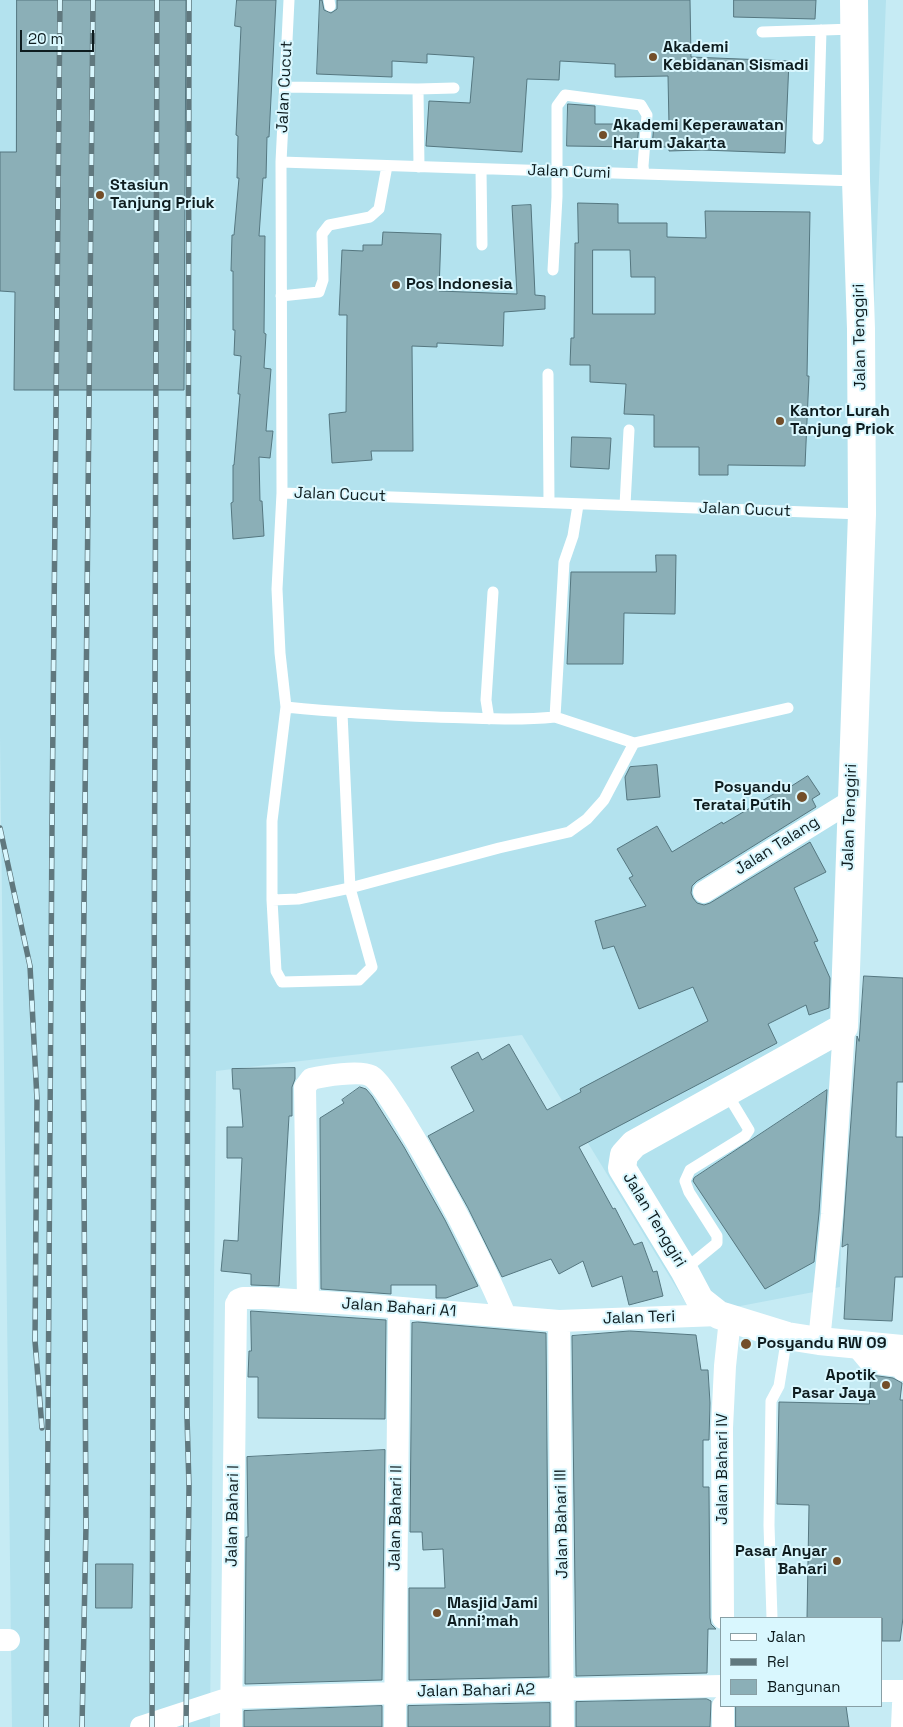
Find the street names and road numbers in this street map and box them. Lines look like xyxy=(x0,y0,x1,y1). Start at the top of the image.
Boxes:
street label: Jalan Cucut xyxy=(273,41,297,133)
street label: Jalan Cumi xyxy=(527,161,611,183)
street label: Jalan Tenggiri xyxy=(849,283,871,391)
street label: Jalan Cucut xyxy=(294,484,386,506)
street label: Jalan Cucut xyxy=(699,499,791,521)
street label: Jalan Tenggiri xyxy=(839,763,861,871)
street label: Jalan Talang xyxy=(731,812,823,880)
street label: Jalan Tenggiri xyxy=(618,1169,690,1271)
street label: Jalan Bahari A1 xyxy=(341,1294,457,1322)
street label: Jalan Teri xyxy=(602,1307,676,1329)
street label: Jalan Bahari IV xyxy=(713,1413,733,1525)
street label: Jalan Bahari I xyxy=(223,1465,243,1567)
street label: Jalan Bahari II xyxy=(385,1465,407,1571)
street label: Jalan Bahari III xyxy=(551,1469,573,1579)
street label: Jalan Bahari A2 xyxy=(417,1680,535,1702)

